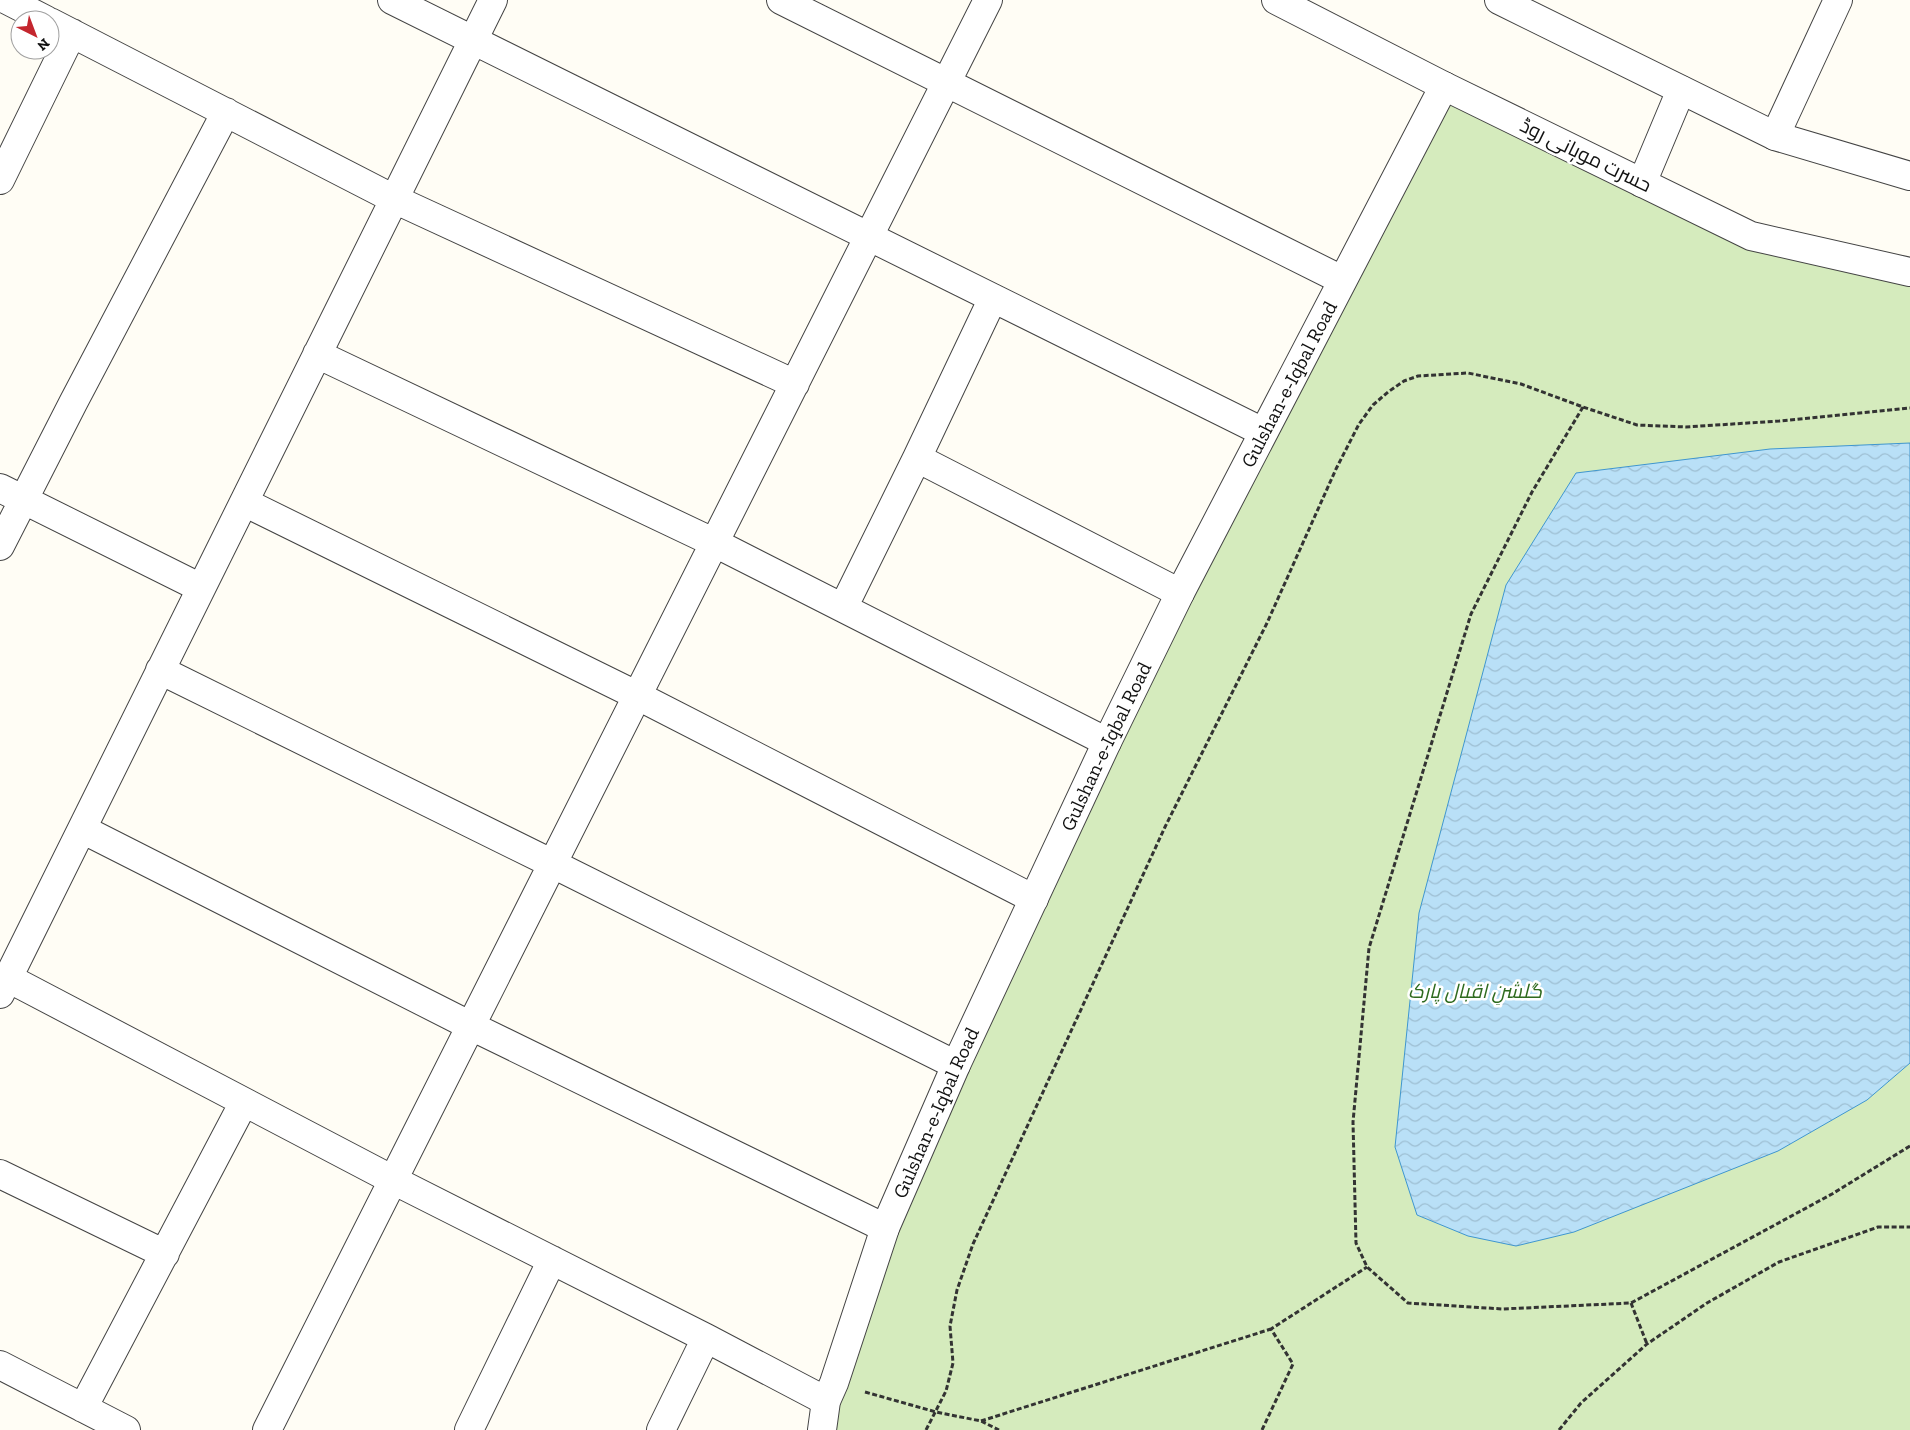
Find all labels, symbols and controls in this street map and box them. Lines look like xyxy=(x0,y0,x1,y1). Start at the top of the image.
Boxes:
north arrow xyxy=(10,10,60,60)
text: N xyxy=(33,34,53,54)
street label: حسرت موہانی روڈ xyxy=(1516,113,1656,198)
street label: Gulshan-e-Iqbal Road xyxy=(1236,297,1342,471)
street label: Gulshan-e-Iqbal Road xyxy=(1055,658,1156,835)
park label: گلشنِ اقبال پارک xyxy=(1408,979,1543,1006)
street label: Gulshan-e-Iqbal Road xyxy=(887,1024,984,1202)

